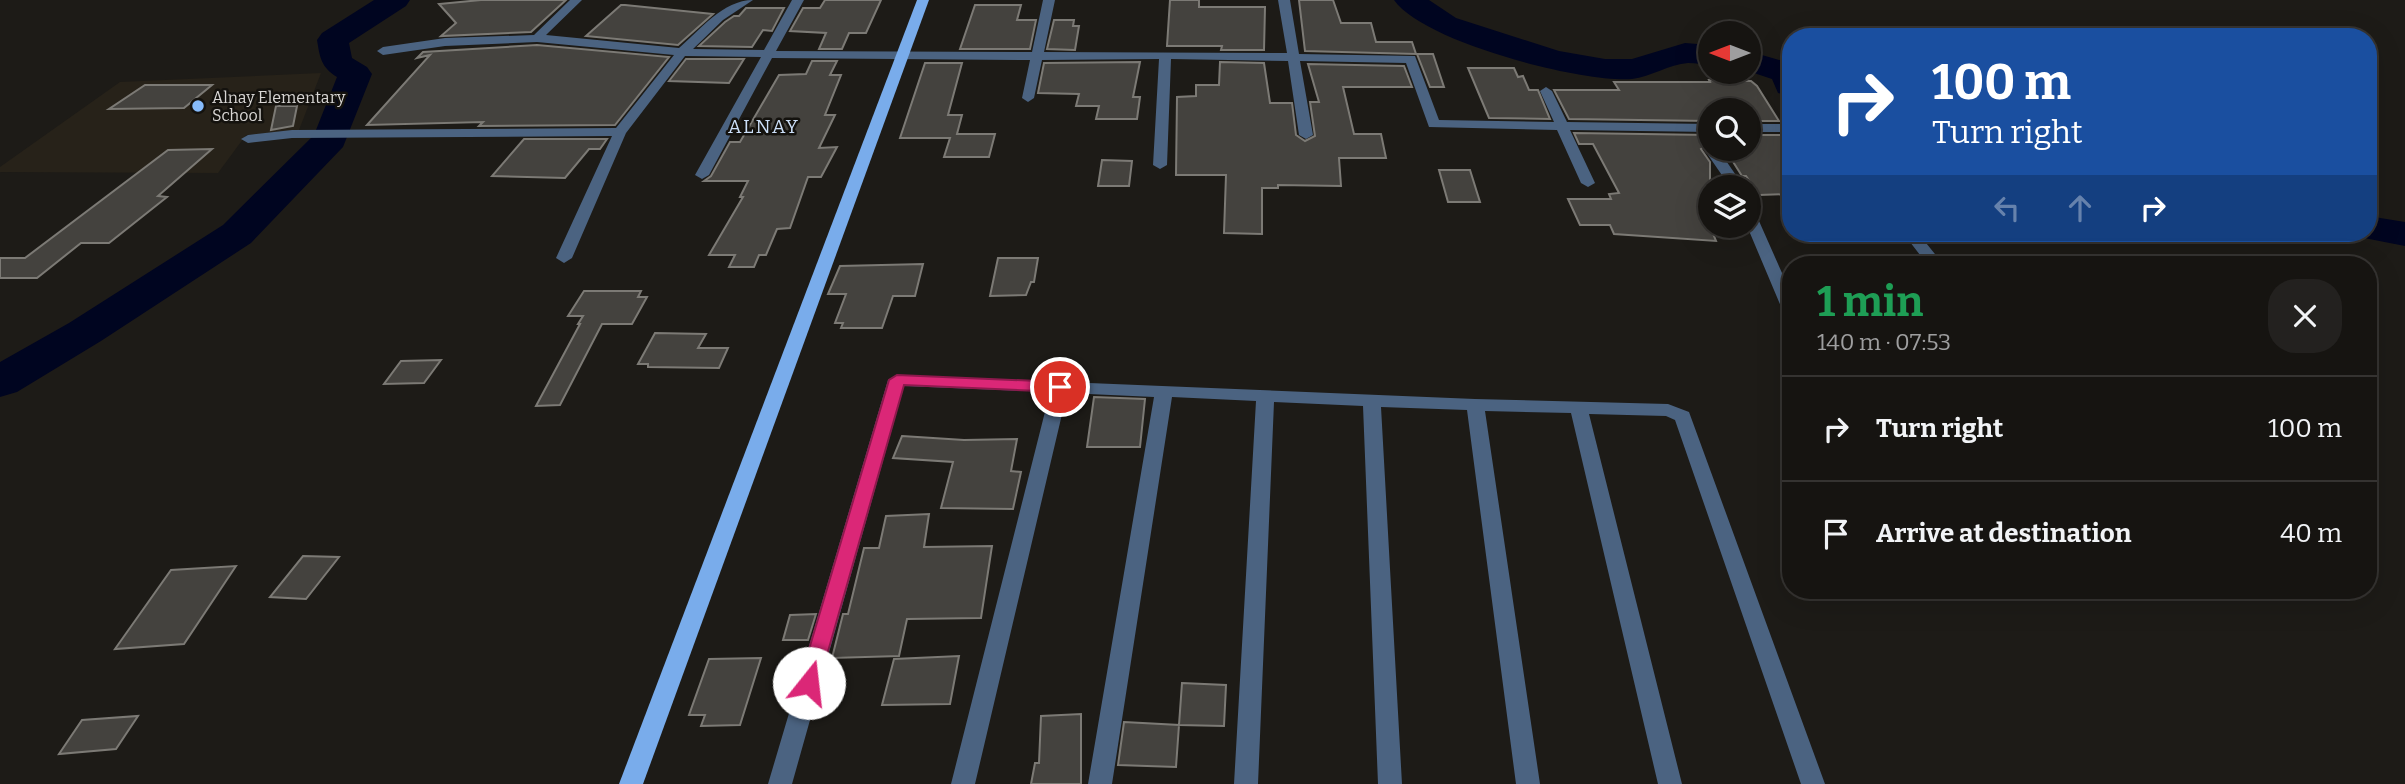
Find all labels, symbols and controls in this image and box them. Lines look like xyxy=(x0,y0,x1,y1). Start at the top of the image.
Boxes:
north arrow xyxy=(1698,21,1760,84)
map controls xyxy=(1698,21,1761,238)
text: 100 m xyxy=(1932,53,2071,112)
icon: right xyxy=(1817,56,1908,147)
place label: Alnay Elementary School xyxy=(212,88,346,125)
marker: Alnay Elementary School xyxy=(190,98,206,114)
button: search xyxy=(1698,98,1761,161)
text: Turn right xyxy=(1932,113,2083,151)
district label: ALNAY xyxy=(728,115,800,138)
button: layers xyxy=(1698,175,1761,238)
icon: left xyxy=(1988,189,2026,227)
icon: ahead xyxy=(2061,189,2099,227)
icon: right xyxy=(2134,189,2172,227)
text: 1 min xyxy=(1817,277,1923,327)
button: close xyxy=(2268,279,2342,353)
text: 140 m · 07:53 xyxy=(1817,328,1951,356)
pin xyxy=(1030,357,1090,417)
icon: arrive xyxy=(1041,368,1079,406)
icon: right xyxy=(1817,410,1855,448)
text: Turn right xyxy=(1876,413,2003,444)
text: 100 m xyxy=(2268,413,2342,444)
icon: arrive xyxy=(1817,515,1855,553)
text: Arrive at destination xyxy=(1876,518,2131,549)
text: 40 m xyxy=(2280,518,2342,549)
position arrow xyxy=(772,646,846,720)

